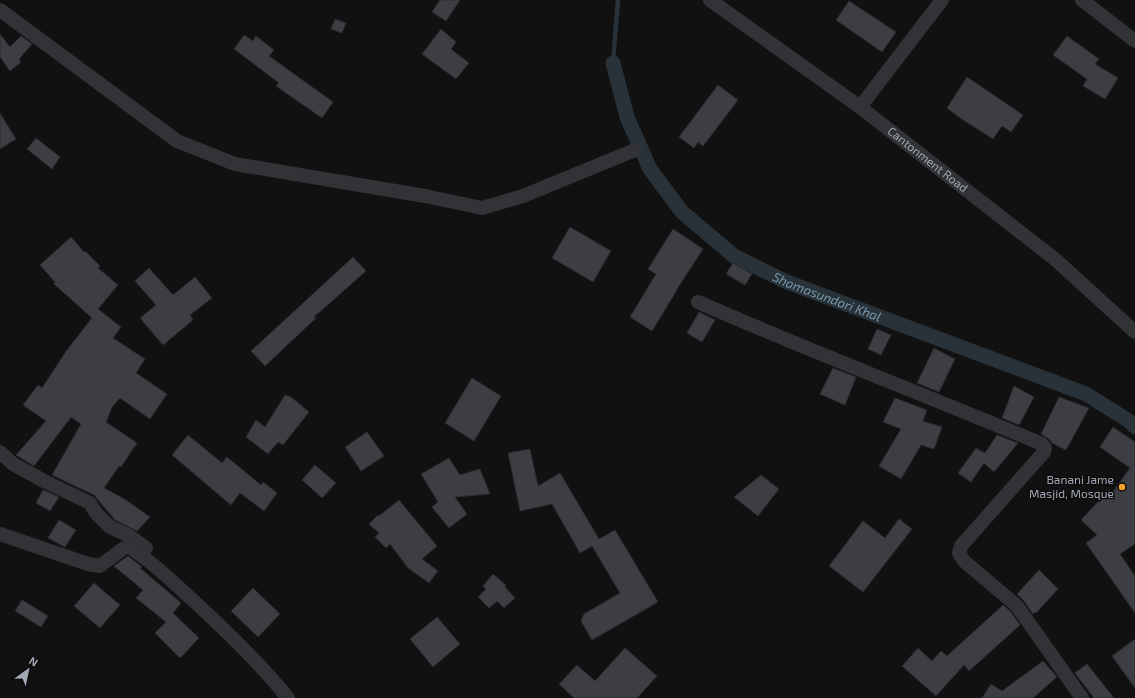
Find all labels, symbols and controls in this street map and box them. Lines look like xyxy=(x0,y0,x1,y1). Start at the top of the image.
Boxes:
street label: Cantonment Road xyxy=(885,123,971,195)
water label: Shamasundori Khal xyxy=(770,268,884,325)
place label: Banani Jame Masjid, Mosque xyxy=(1029,472,1114,501)
marker: Banani Jame Masjid, Mosque xyxy=(1117,482,1127,492)
north arrow xyxy=(8,650,48,690)
text: N xyxy=(27,654,41,669)

